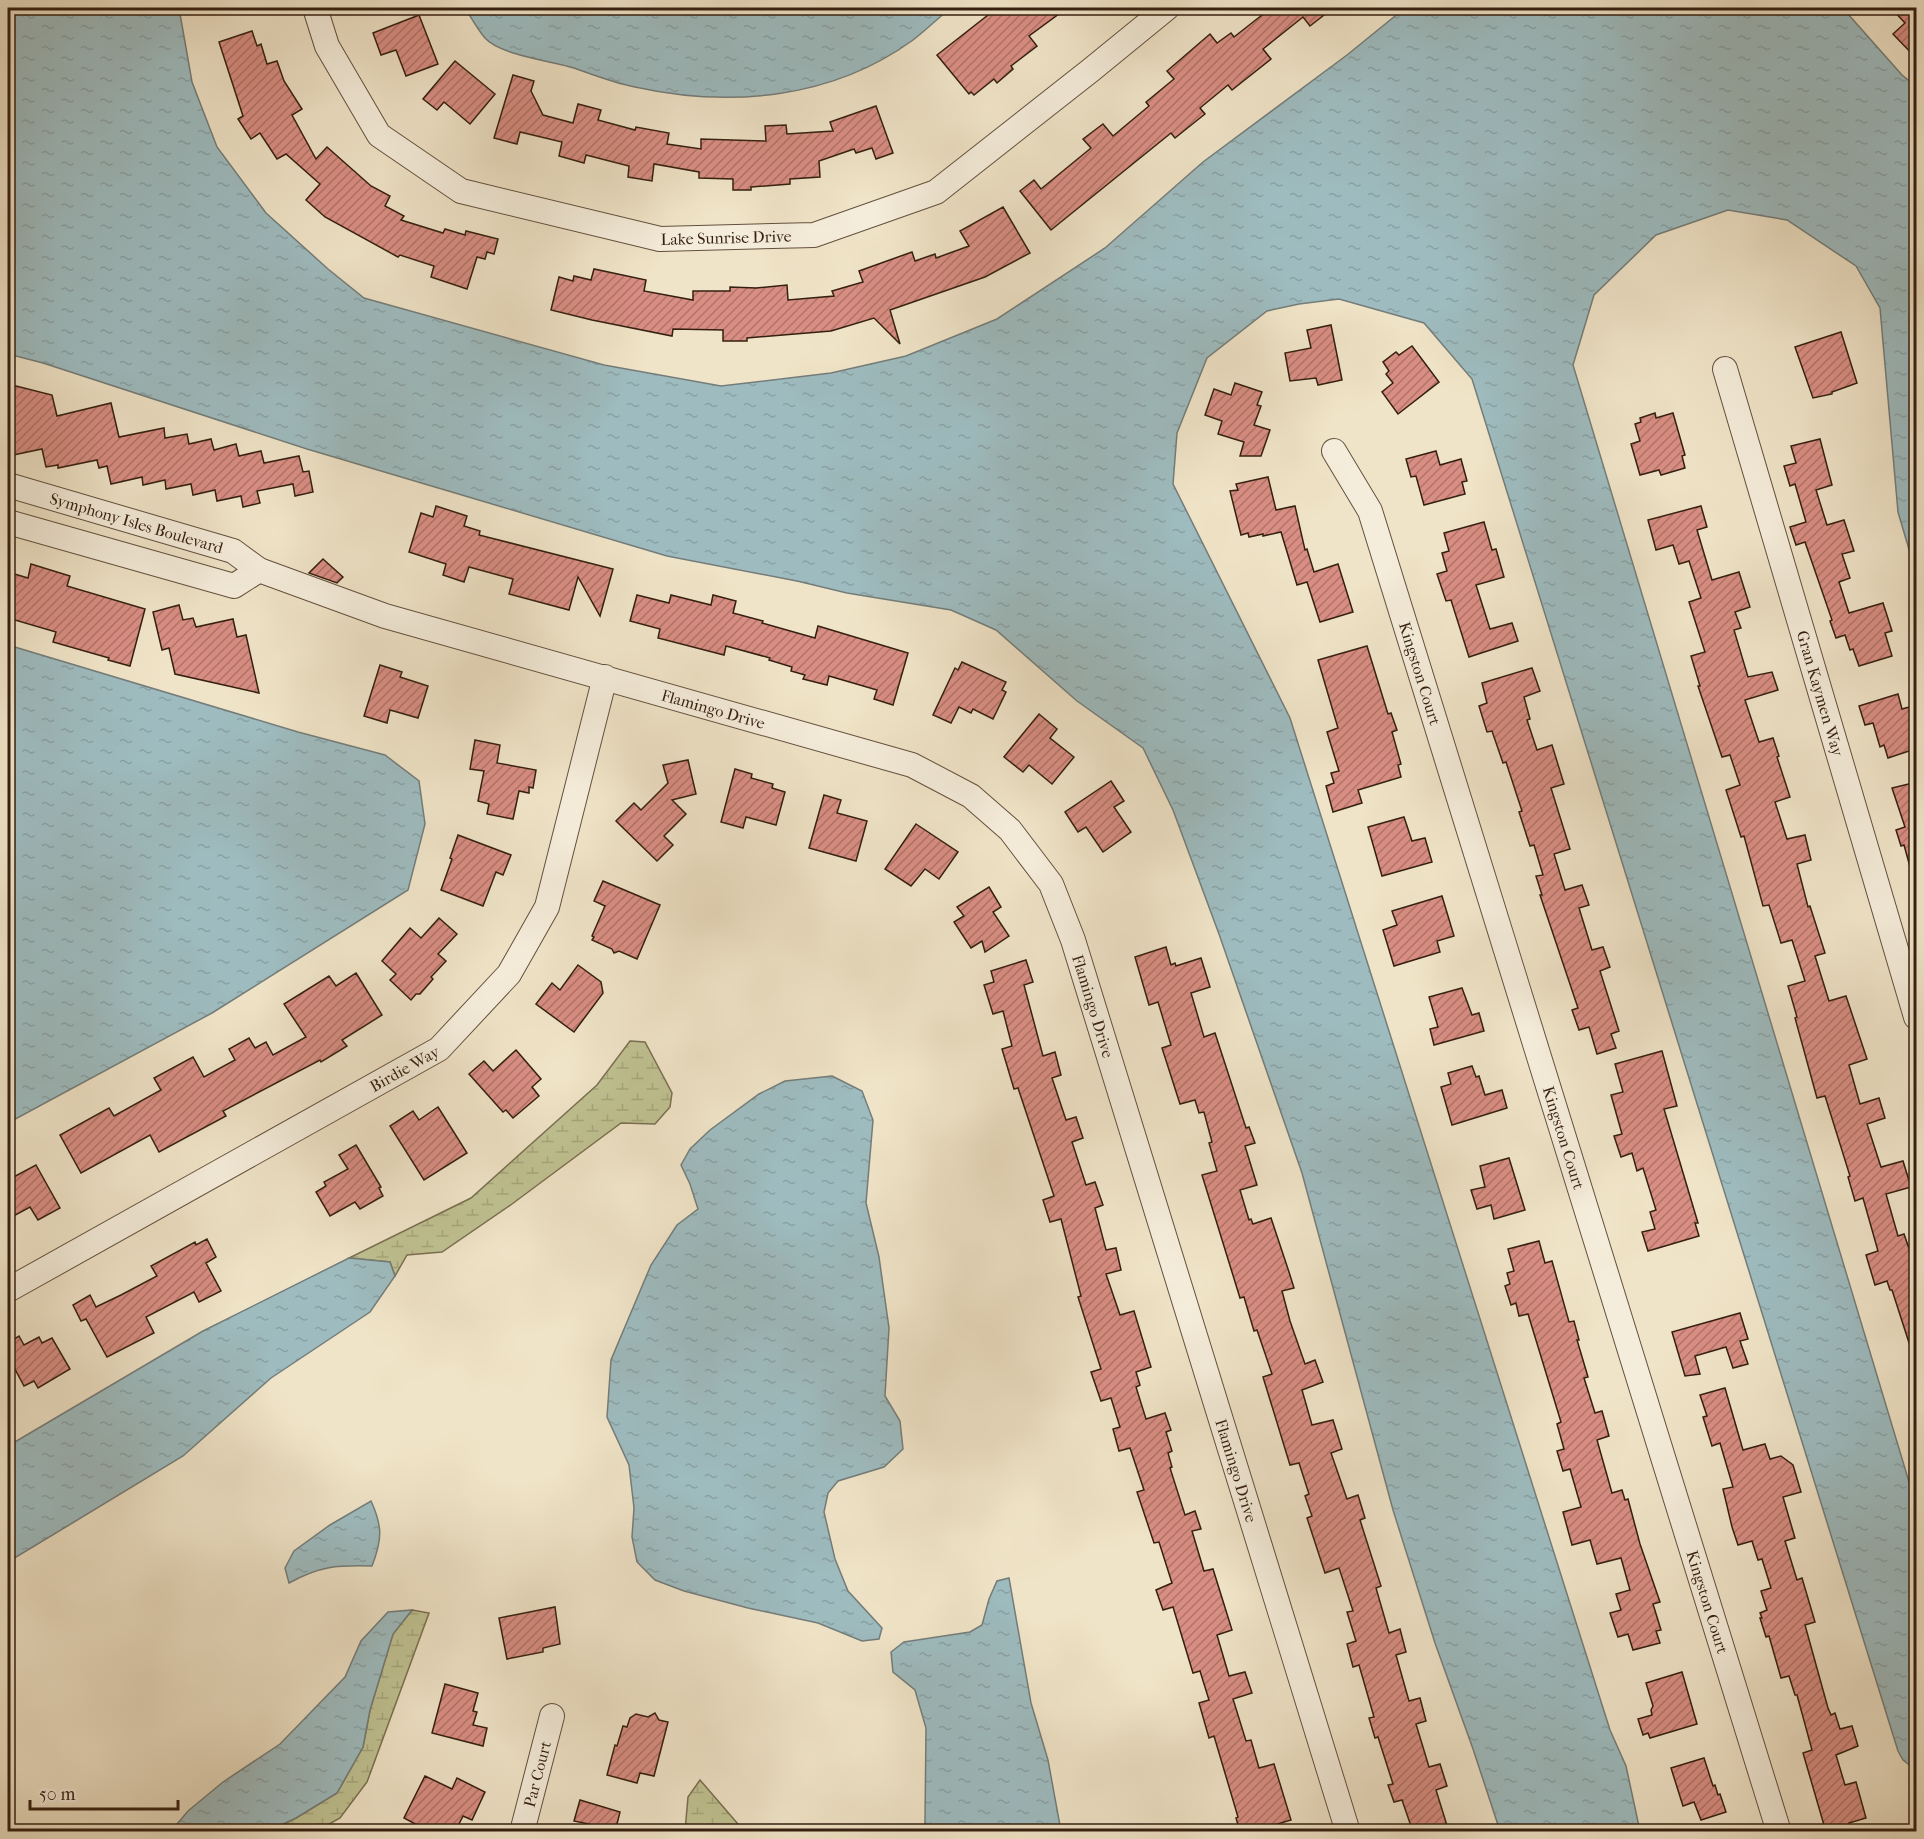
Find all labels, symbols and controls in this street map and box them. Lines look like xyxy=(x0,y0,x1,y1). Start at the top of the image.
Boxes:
street label: Lake Sunrise Drive xyxy=(660,226,792,248)
street label: Symphony Isles Boulevard xyxy=(48,488,226,557)
street label: Kingston Court xyxy=(1395,619,1445,728)
street label: Gran Kaymen Way xyxy=(1793,628,1848,759)
street label: Flamingo Drive xyxy=(659,685,768,733)
street label: Flamingo Drive xyxy=(1069,952,1118,1060)
street label: Birdie Way xyxy=(366,1041,443,1095)
street label: Kingston Court xyxy=(1539,1084,1589,1192)
street label: Flamingo Drive xyxy=(1212,1417,1261,1525)
street label: Kingston Court xyxy=(1683,1548,1733,1656)
street label: Par Court xyxy=(519,1739,555,1809)
scale bar xyxy=(30,1773,178,1811)
text: 50 m xyxy=(39,1784,76,1805)

